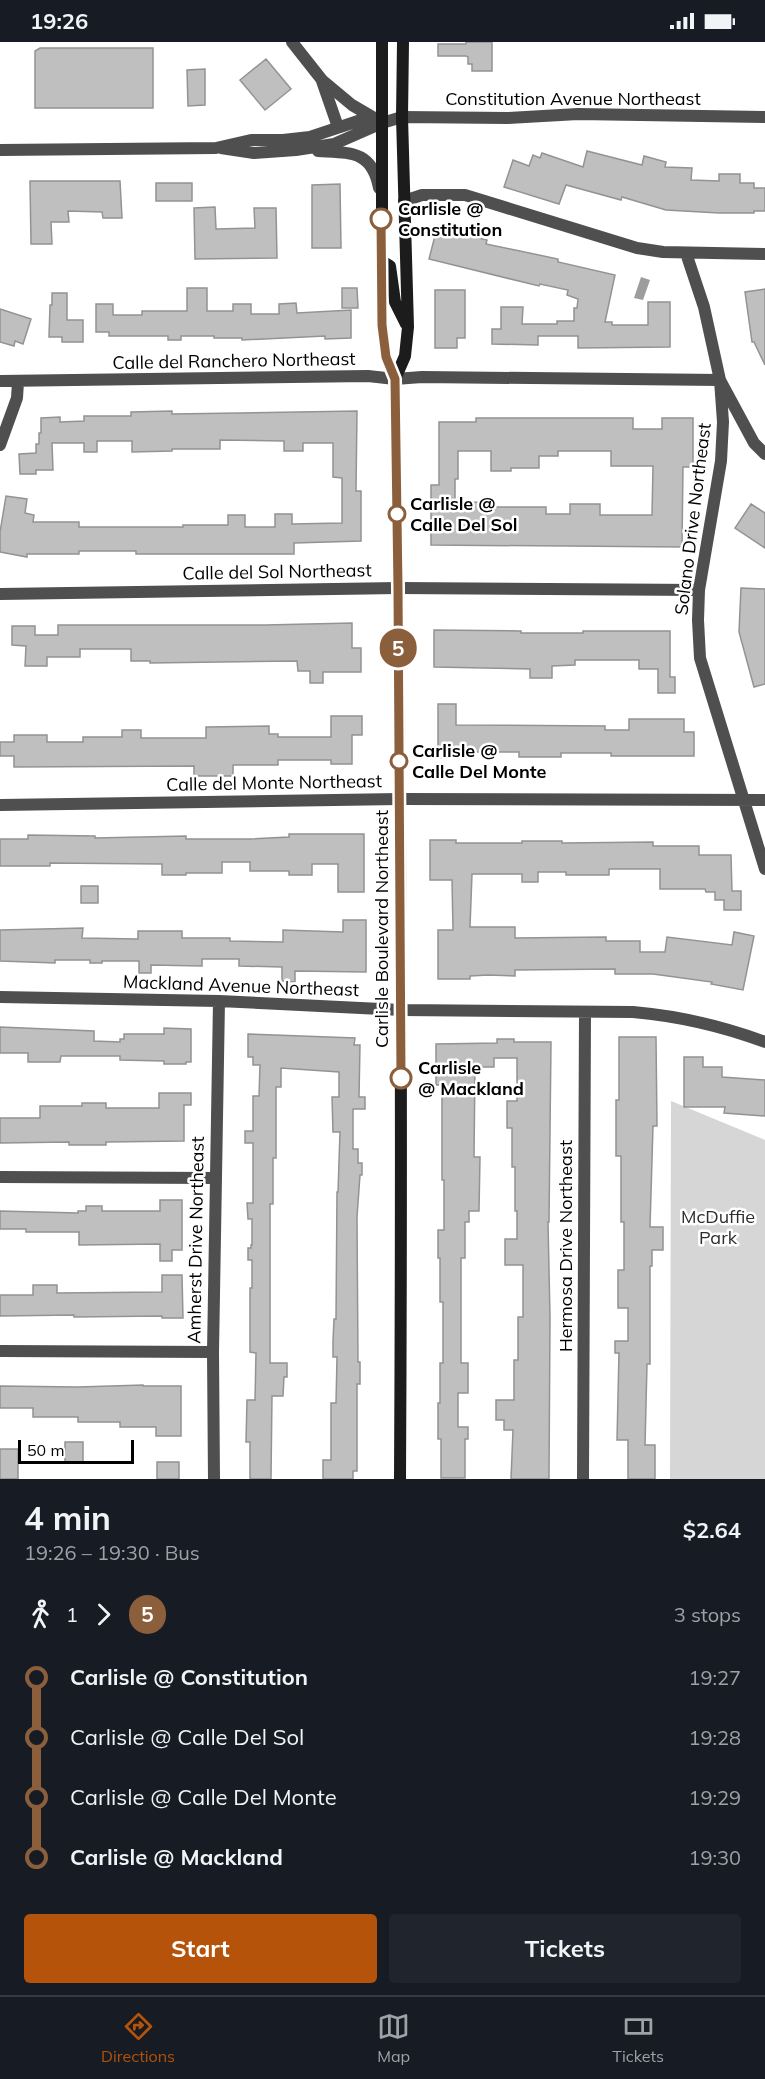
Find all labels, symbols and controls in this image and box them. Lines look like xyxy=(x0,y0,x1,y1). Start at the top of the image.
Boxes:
text: 19:26 xyxy=(30,7,88,35)
street label: Constitution Avenue Northeast xyxy=(445,87,701,110)
place label: Carlisle @ Constitution xyxy=(398,197,502,241)
marker: Carlisle @ Constitution xyxy=(370,208,392,230)
street label: Calle del Ranchero Northeast xyxy=(112,347,356,374)
street label: Solano Drive Northeast xyxy=(669,421,716,616)
place label: Carlisle @ Calle Del Sol xyxy=(410,492,518,536)
marker: Carlisle @ Calle Del Sol xyxy=(388,505,406,523)
street label: Calle del Sol Northeast xyxy=(182,558,372,585)
line badge: 5 xyxy=(378,628,418,668)
text: 5 xyxy=(392,635,404,661)
place label: Carlisle @ Calle Del Monte xyxy=(412,739,546,783)
marker: Carlisle @ Calle Del Monte xyxy=(390,752,408,770)
street label: Calle del Monte Northeast xyxy=(166,769,382,796)
street label: Carlisle Boulevard Northeast xyxy=(370,810,393,1048)
street label: Mackland Avenue Northeast xyxy=(123,970,359,1001)
place label: Carlisle @ Mackland xyxy=(418,1056,524,1100)
marker: Carlisle @ Mackland xyxy=(390,1067,412,1089)
street label: Amherst Drive Northeast xyxy=(182,1136,209,1344)
street label: Hermosa Drive Northeast xyxy=(554,1140,577,1352)
park label: McDuffie Park xyxy=(681,1205,755,1249)
scale bar xyxy=(18,1437,134,1464)
text: 50 m xyxy=(27,1440,64,1460)
text: 4 min xyxy=(24,1497,111,1538)
text: $2.64 xyxy=(683,1516,741,1544)
text: 19:26 – 19:30 · Bus xyxy=(24,1540,200,1565)
icon: walk xyxy=(24,1598,57,1631)
icon: forward xyxy=(87,1598,120,1631)
text: 5 xyxy=(141,1601,154,1627)
text: 1 xyxy=(66,1602,78,1627)
text: 3 stops xyxy=(674,1602,741,1627)
text: Carlisle @ Constitution xyxy=(70,1663,308,1691)
text: 19:27 xyxy=(688,1665,741,1690)
text: Carlisle @ Calle Del Sol xyxy=(70,1723,304,1751)
text: 19:28 xyxy=(688,1725,741,1750)
text: Carlisle @ Calle Del Monte xyxy=(70,1783,337,1811)
text: 19:29 xyxy=(688,1785,741,1810)
text: Carlisle @ Mackland xyxy=(70,1843,283,1871)
text: 19:30 xyxy=(688,1845,741,1870)
button: Start xyxy=(24,1914,377,1983)
button: Tickets xyxy=(389,1914,741,1983)
tab: Directions xyxy=(101,2010,175,2066)
tab: Map xyxy=(377,2010,410,2066)
tab: Tickets xyxy=(612,2010,664,2066)

